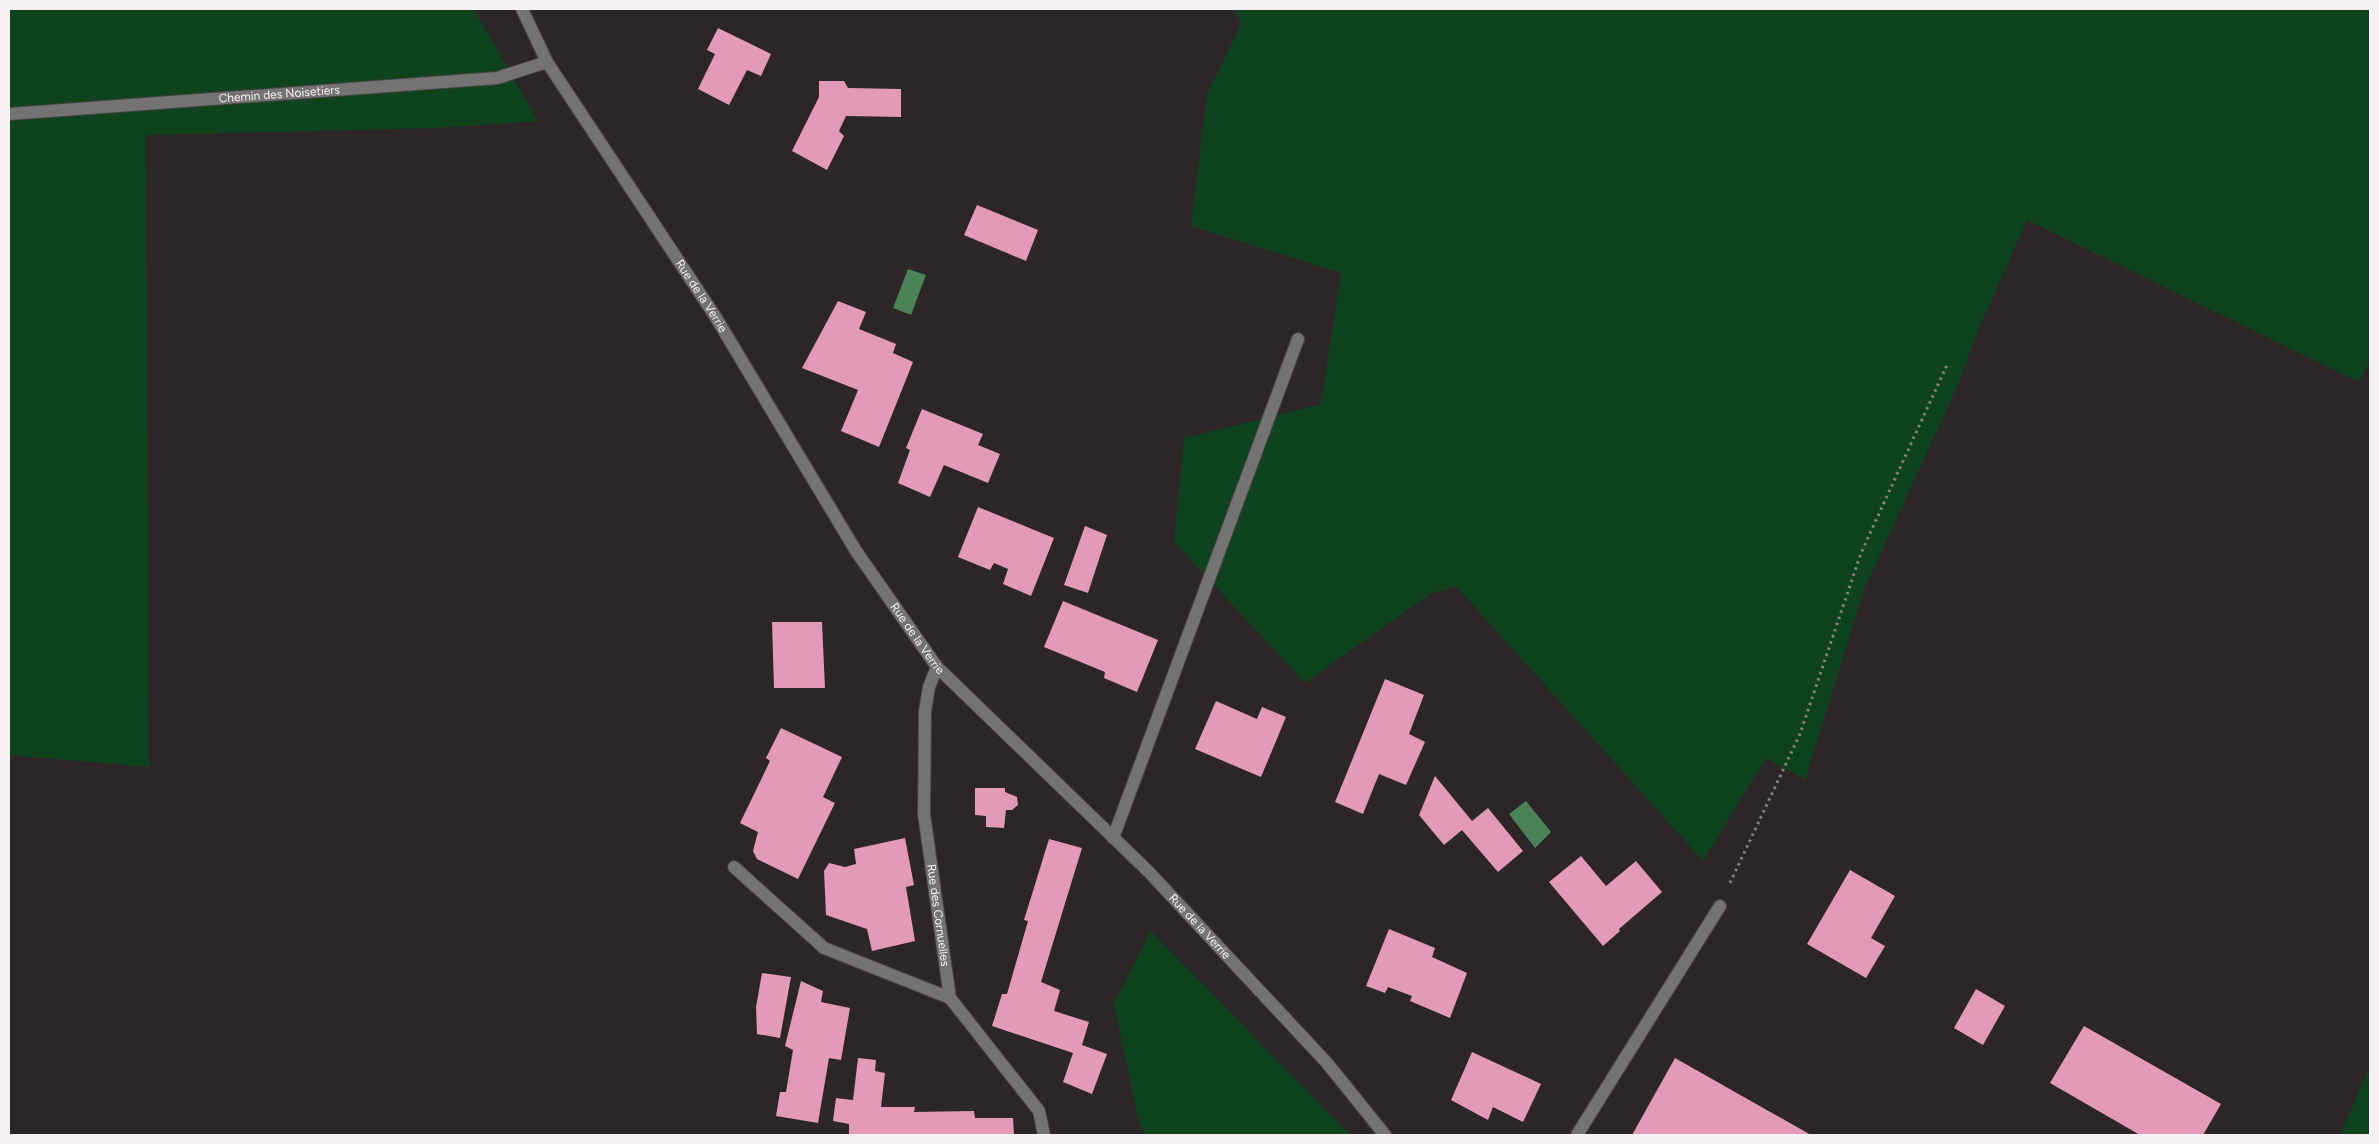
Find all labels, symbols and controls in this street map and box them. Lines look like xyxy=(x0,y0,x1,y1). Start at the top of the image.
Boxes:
street label: Chemin des Noisetiers xyxy=(218,83,341,106)
street label: Rue de la Verrie xyxy=(673,257,730,335)
street label: Rue de la Verrie xyxy=(887,600,947,677)
street label: Rue des Cornuelles xyxy=(924,863,952,968)
street label: Rue de la Verrie xyxy=(1166,891,1234,962)

